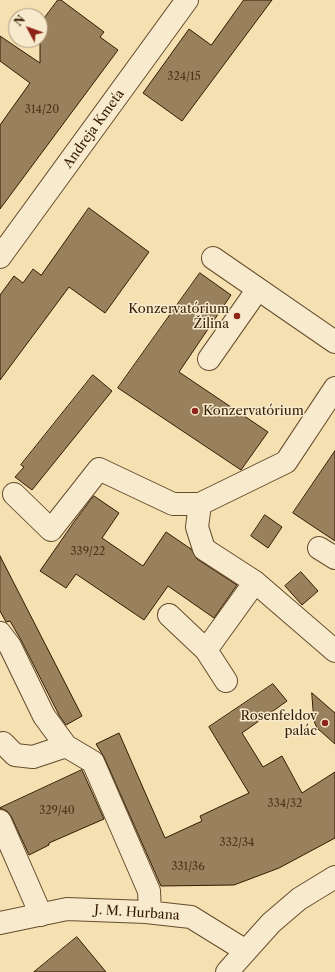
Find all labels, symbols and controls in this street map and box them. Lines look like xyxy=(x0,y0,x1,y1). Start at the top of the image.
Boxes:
north arrow xyxy=(8,8,48,48)
text: N xyxy=(11,13,28,29)
house number: 324/15 xyxy=(167,70,201,84)
street label: Andreja Kmeťa xyxy=(60,87,128,171)
house number: 314/20 xyxy=(25,103,59,117)
place label: Konzervatórium Žilina xyxy=(128,301,229,332)
marker: Konzervatórium Žilina xyxy=(232,311,242,321)
place label: Konzervatórium xyxy=(203,403,304,419)
marker: Konzervatórium xyxy=(190,406,200,416)
house number: 339/22 xyxy=(71,545,105,559)
place label: Rosenfeldov palác xyxy=(240,708,317,739)
marker: Rosenfeldov palác xyxy=(320,718,330,728)
house number: 334/32 xyxy=(268,797,302,811)
house number: 329/40 xyxy=(39,804,75,818)
house number: 332/34 xyxy=(220,836,254,850)
house number: 331/36 xyxy=(171,860,205,874)
street label: J. M. Hurbana xyxy=(94,902,180,924)

